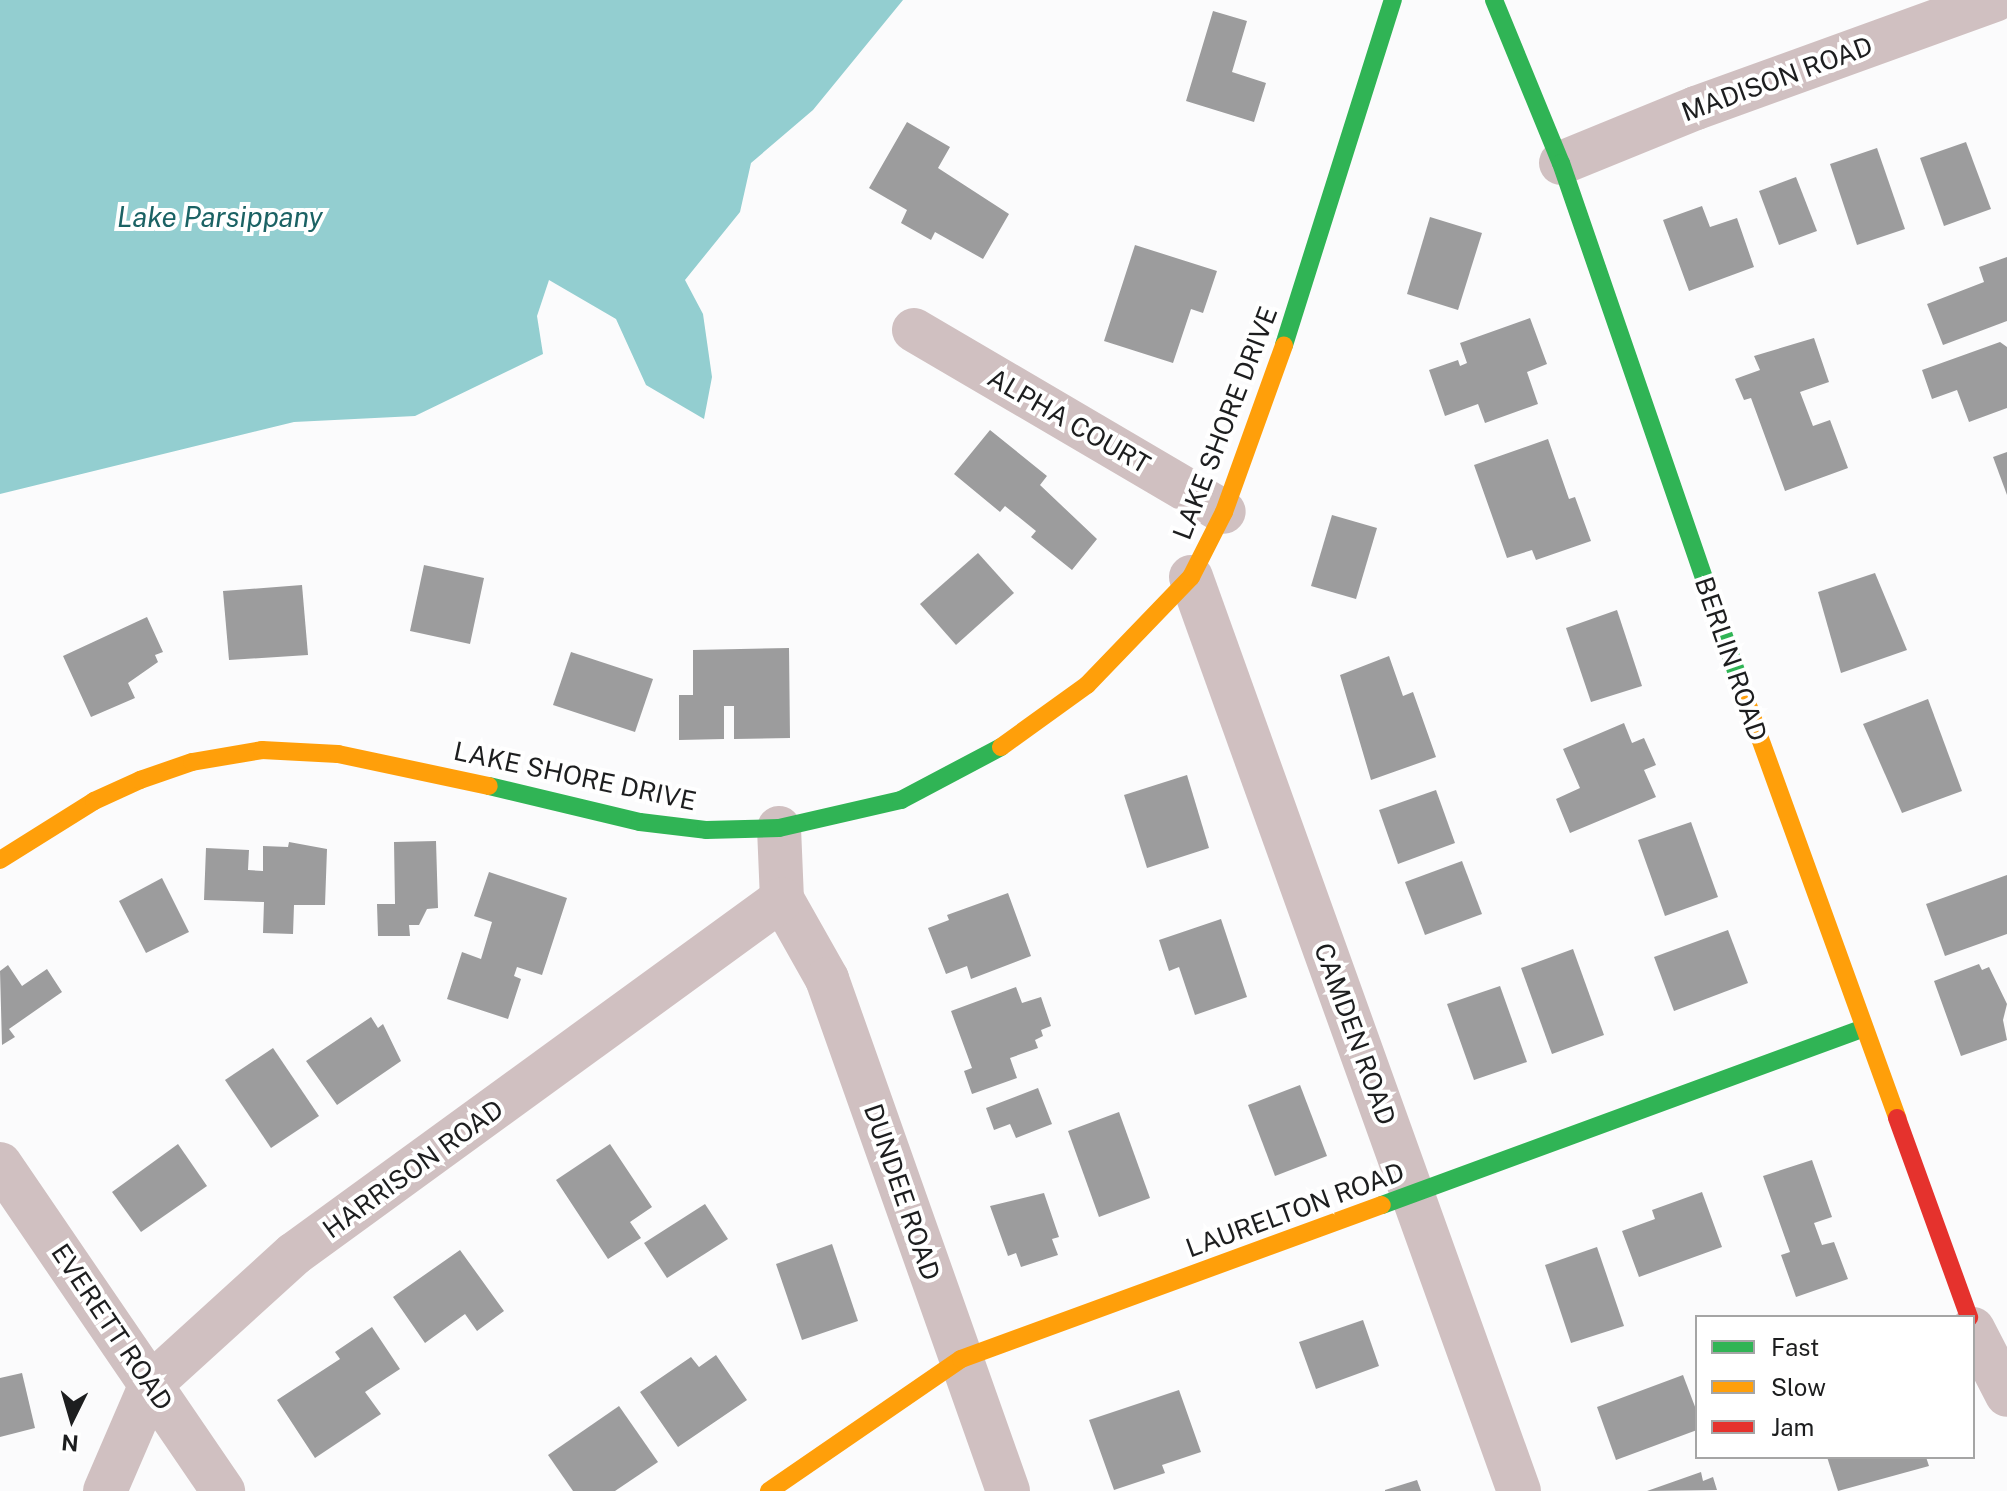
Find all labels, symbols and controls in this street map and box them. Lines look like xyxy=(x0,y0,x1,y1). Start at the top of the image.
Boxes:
street label: MADISON ROAD xyxy=(1677,30,1877,128)
water label: Lake Parsippany xyxy=(117,200,323,234)
street label: LAKE SHORE DRIVE xyxy=(1166,302,1284,544)
street label: ALPHA COURT xyxy=(982,362,1156,480)
street label: BERLIN ROAD xyxy=(1688,573,1774,745)
street label: LAKE SHORE DRIVE xyxy=(451,735,699,817)
street label: CAMDEN ROAD xyxy=(1308,939,1402,1129)
street label: HARRISON ROAD xyxy=(317,1093,509,1245)
street label: DUNDEE ROAD xyxy=(857,1100,947,1284)
street label: LAURELTON ROAD xyxy=(1182,1156,1408,1264)
street label: EVERETT ROAD xyxy=(45,1238,179,1416)
legend xyxy=(1695,1315,1975,1459)
text: Fast xyxy=(1771,1333,1819,1361)
text: Slow xyxy=(1771,1373,1826,1401)
north arrow xyxy=(32,1379,112,1459)
text: Jam xyxy=(1771,1413,1814,1441)
text: N xyxy=(60,1429,80,1457)

